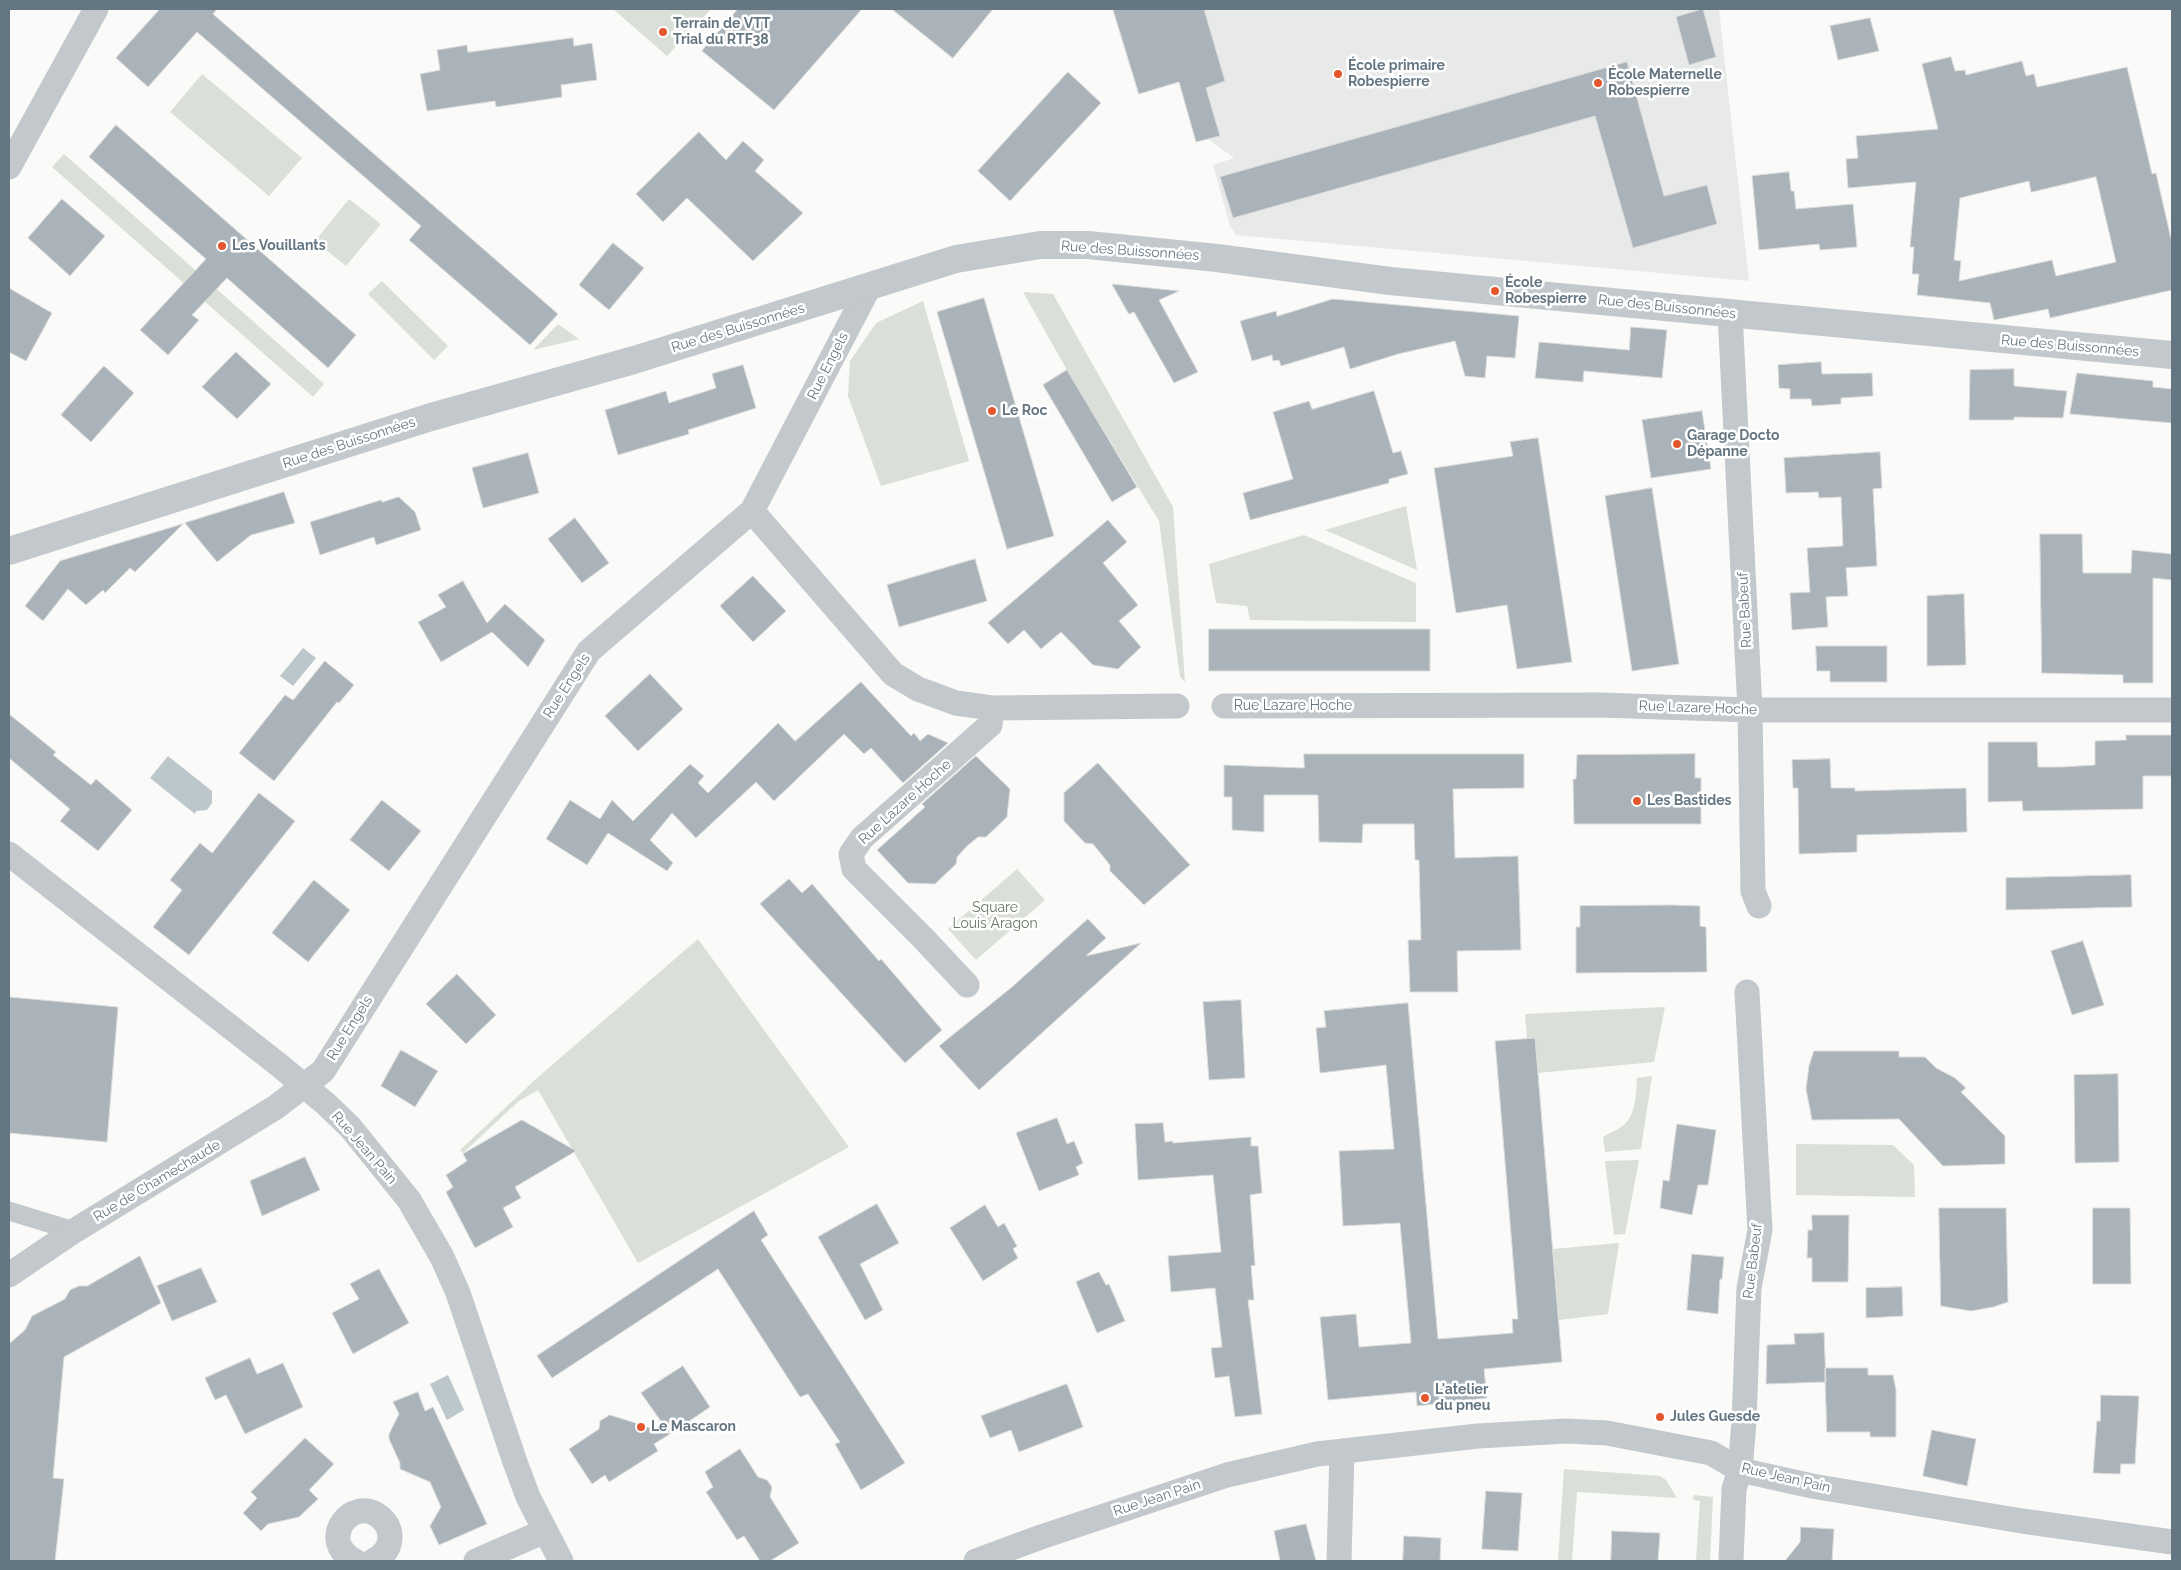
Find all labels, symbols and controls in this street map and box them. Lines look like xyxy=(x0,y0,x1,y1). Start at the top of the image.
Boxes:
place label: Terrain de VTT Trial du RTF38 xyxy=(673,16,770,48)
marker: Terrain de VTT Trial du RTF38 xyxy=(657,26,669,38)
place label: École primaire Robespierre xyxy=(1348,58,1445,90)
place label: École Maternelle Robespierre xyxy=(1608,67,1722,100)
marker: École primaire Robespierre xyxy=(1332,68,1344,80)
marker: École Maternelle Robespierre xyxy=(1592,77,1604,89)
place label: Les Vouillants xyxy=(232,238,326,254)
street label: Rue des Buissonnées xyxy=(1060,238,1200,264)
marker: Les Vouillants xyxy=(216,240,228,252)
place label: École Robespierre xyxy=(1505,275,1587,308)
marker: École Robespierre xyxy=(1489,285,1501,297)
street label: Rue des Buissonnées xyxy=(1597,291,1737,323)
street label: Rue des Buissonnées xyxy=(669,300,807,356)
street label: Rue Engels xyxy=(804,330,852,402)
street label: Rue des Buissonnées xyxy=(2000,332,2140,360)
place label: Le Roc xyxy=(1002,403,1047,419)
marker: Le Roc xyxy=(986,405,998,417)
street label: Rue des Buissonnées xyxy=(281,414,417,472)
place label: Garage Docto Dépanne xyxy=(1687,428,1779,461)
marker: Garage Docto Dépanne xyxy=(1671,438,1683,450)
street label: Rue Babeuf xyxy=(1735,572,1755,648)
street label: Rue Engels xyxy=(540,651,594,721)
street label: Rue Lazare Hoche xyxy=(1234,698,1352,714)
street label: Rue Lazare Hoche xyxy=(1638,698,1758,718)
street label: Rue Lazare Hoche xyxy=(855,756,955,848)
place label: Les Bastides xyxy=(1647,793,1731,809)
marker: Les Bastides xyxy=(1631,795,1643,807)
park label: Square Louis Aragon xyxy=(952,900,1038,932)
street label: Rue Engels xyxy=(323,993,377,1063)
street label: Rue Jean Pain xyxy=(328,1108,400,1188)
street label: Rue de Chamechaude xyxy=(91,1137,223,1225)
street label: Rue Babeuf xyxy=(1740,1222,1766,1300)
place label: L'atelier du pneu xyxy=(1435,1382,1490,1414)
marker: L'atelier du pneu xyxy=(1419,1392,1431,1404)
place label: Jules Guesde xyxy=(1670,1409,1760,1425)
marker: Jules Guesde xyxy=(1654,1411,1666,1423)
place label: Le Mascaron xyxy=(651,1419,736,1435)
marker: Le Mascaron xyxy=(635,1421,647,1433)
street label: Rue Jean Pain xyxy=(1740,1460,1832,1496)
street label: Rue Jean Pain xyxy=(1111,1476,1203,1520)

